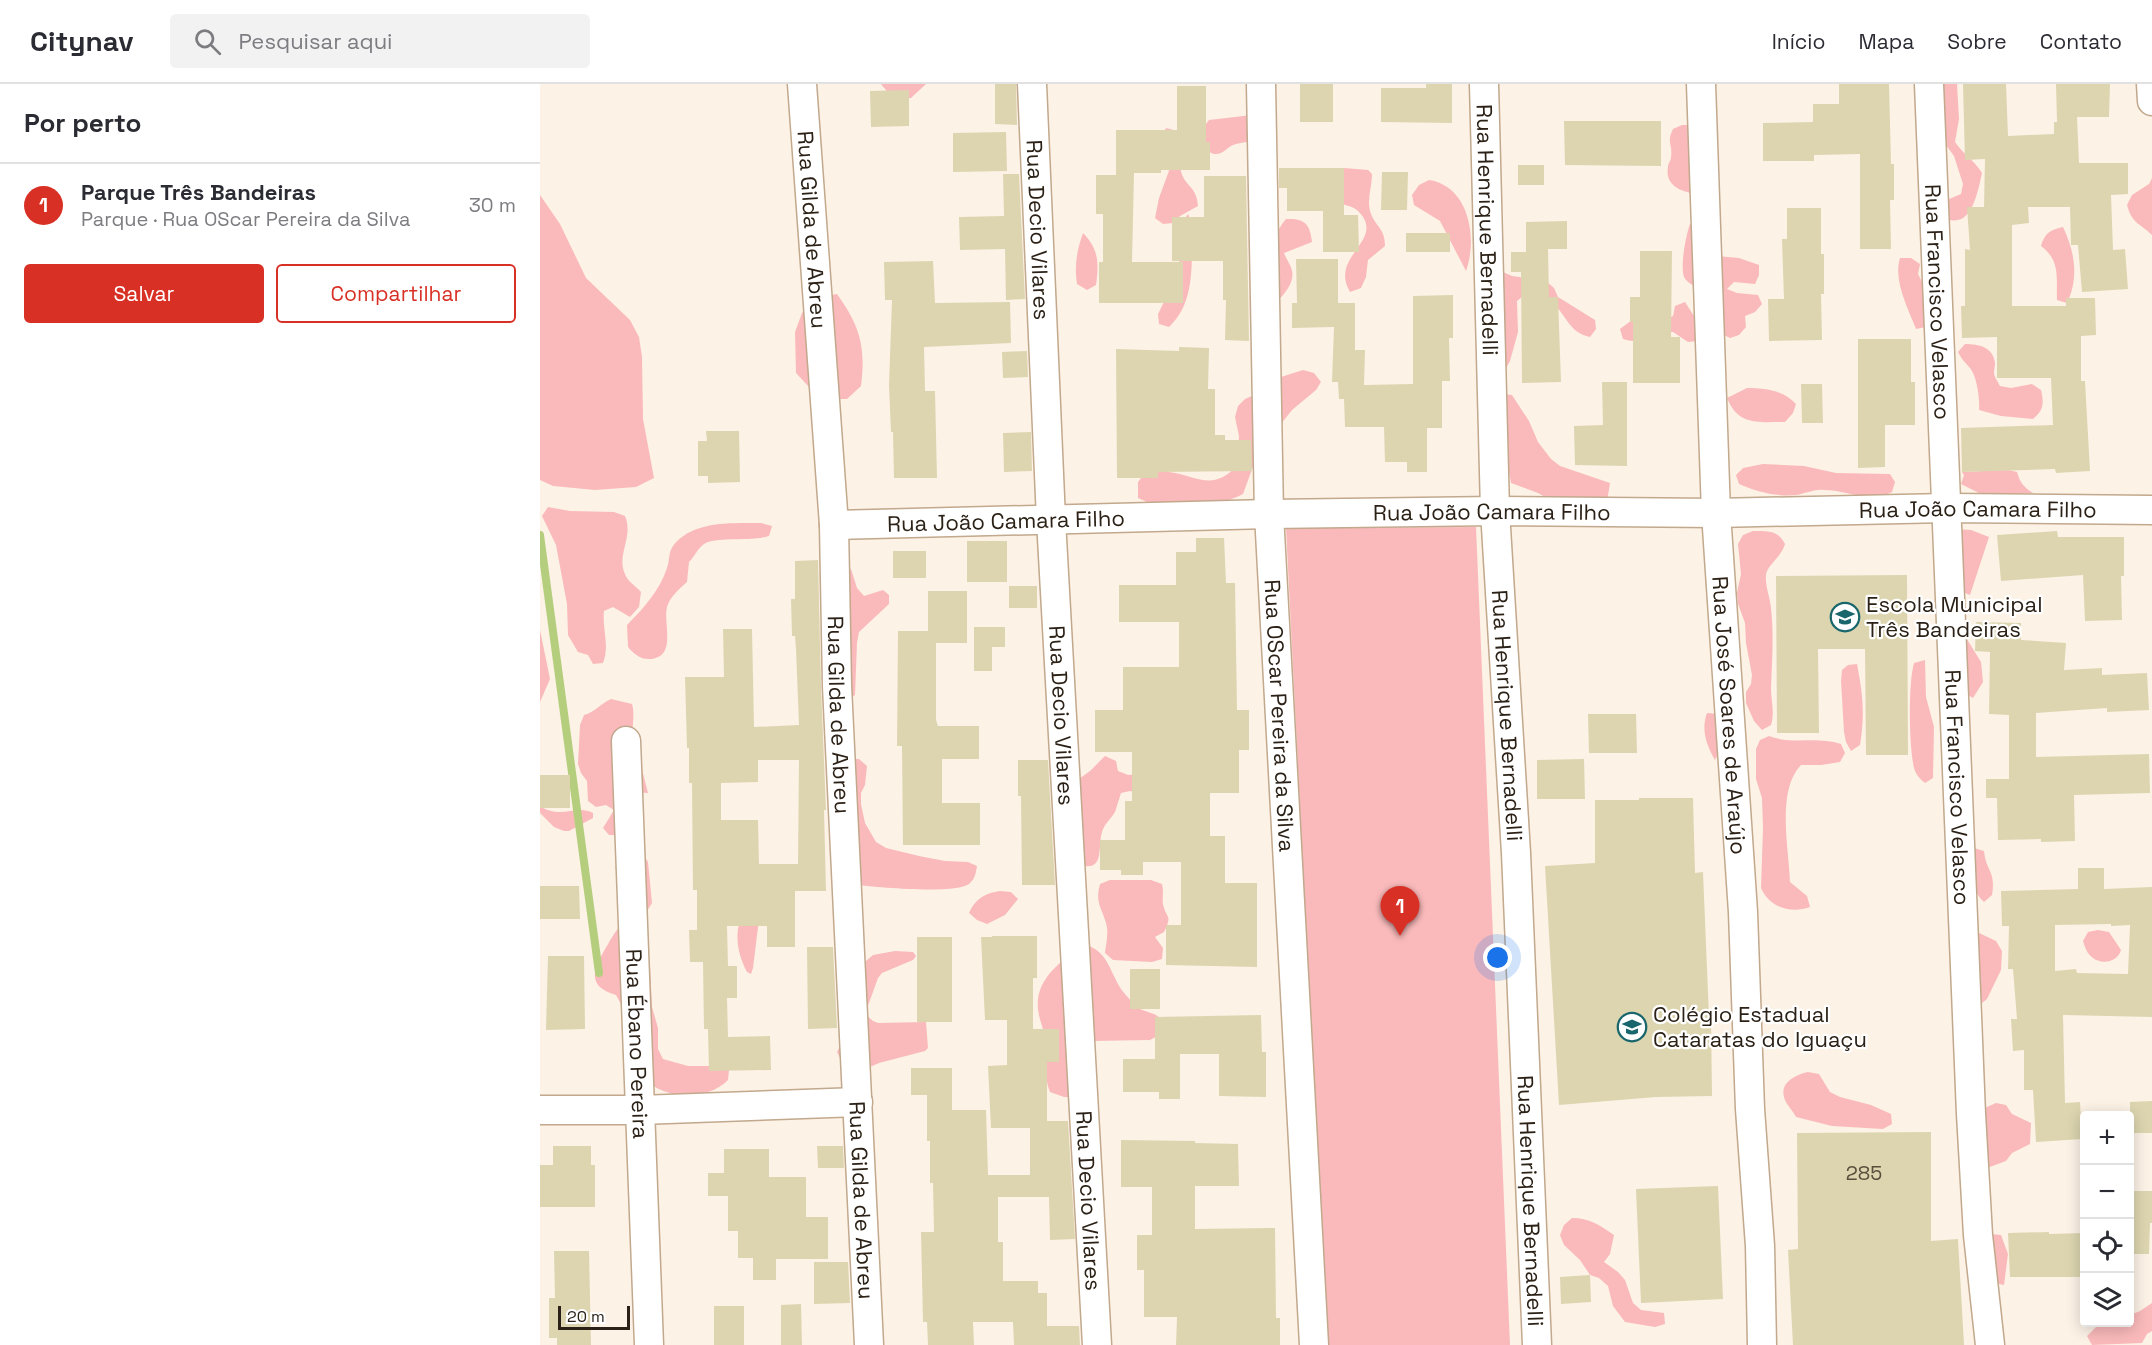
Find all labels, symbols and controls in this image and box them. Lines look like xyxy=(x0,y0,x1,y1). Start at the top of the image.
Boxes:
search box xyxy=(170,14,590,68)
text: Citynav xyxy=(30,23,134,59)
icon: search xyxy=(191,25,224,58)
text: Pesquisar aqui xyxy=(239,27,392,55)
text: Início xyxy=(1772,28,1825,55)
text: Mapa xyxy=(1858,28,1914,55)
text: Sobre xyxy=(1947,28,2007,55)
text: Contato xyxy=(2040,28,2122,55)
street label: Rua Henrique Bernadelli xyxy=(1471,104,1505,356)
text: Por perto xyxy=(24,106,141,140)
street label: Rua Gilda de Abreu xyxy=(791,130,834,330)
street label: Rua Decio Vilares xyxy=(1020,139,1056,321)
text: Parque Três Bandeiras xyxy=(81,178,316,206)
street label: Rua Francisco Velasco xyxy=(1919,183,1957,420)
text: 1 xyxy=(39,192,48,218)
text: 30 m xyxy=(469,192,516,218)
text: Parque · Rua OScar Pereira da Silva xyxy=(81,206,411,232)
button: Salvar xyxy=(24,264,264,323)
button: Compartilhar xyxy=(276,264,516,323)
street label: Rua João Camara Filho xyxy=(1859,494,2097,524)
street label: Rua João Camara Filho xyxy=(1373,497,1611,527)
street label: Rua João Camara Filho xyxy=(887,504,1125,538)
street label: Rua José Soares de Araújo xyxy=(1706,575,1753,856)
street label: Rua OScar Pereira da Silva xyxy=(1259,579,1301,853)
street label: Rua Henrique Bernadelli xyxy=(1486,589,1529,842)
place label: Escola Municipal Três Bandeiras xyxy=(1866,590,2043,643)
school or university icon: Escola Municipal Três Bandeiras xyxy=(1829,601,1861,633)
street label: Rua Gilda de Abreu xyxy=(822,615,857,815)
street label: Rua Decio Vilares xyxy=(1043,624,1081,806)
street label: Rua Francisco Velasco xyxy=(1939,669,1976,906)
pin: 1 xyxy=(1380,886,1420,936)
your location xyxy=(1483,943,1512,972)
street label: Rua Ébano Pereira xyxy=(620,948,655,1140)
place label: Colégio Estadual Cataratas do Iguaçu xyxy=(1653,1000,1867,1053)
school or university icon: Colégio Estadual Cataratas do Iguaçu xyxy=(1616,1011,1648,1043)
street label: Rua Henrique Bernadelli xyxy=(1511,1075,1550,1327)
street label: Rua Gilda de Abreu xyxy=(843,1100,881,1300)
street label: Rua Decio Vilares xyxy=(1070,1110,1108,1291)
map controls xyxy=(2080,1111,2134,1327)
button: + xyxy=(2080,1111,2134,1165)
house number: 285 xyxy=(1846,1160,1882,1186)
button: − xyxy=(2080,1165,2134,1219)
button: locate xyxy=(2080,1219,2134,1273)
button: layers xyxy=(2080,1273,2134,1327)
scale bar xyxy=(558,1303,630,1330)
text: 20 m xyxy=(567,1306,605,1327)

